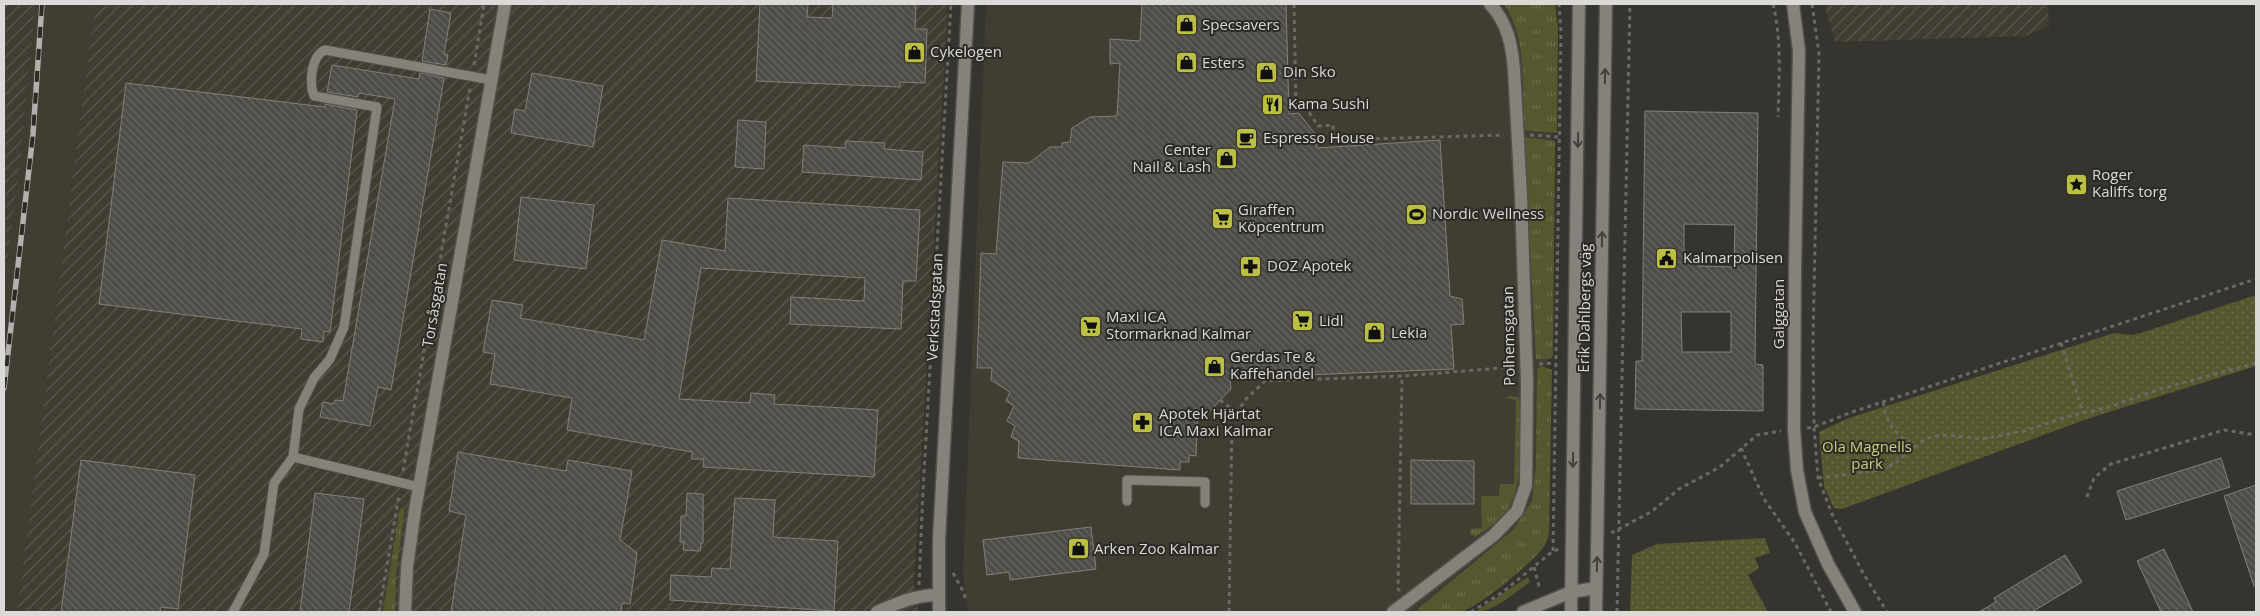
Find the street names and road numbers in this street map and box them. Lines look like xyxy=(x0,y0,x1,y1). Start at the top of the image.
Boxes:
street label: Erik Dahlbergs väg xyxy=(1573,243,1595,373)
street label: Verkstadsgatan xyxy=(921,253,947,361)
street label: Torsåsgatan xyxy=(417,261,451,349)
street label: Galggatan xyxy=(1768,279,1788,349)
street label: Polhemsgatan xyxy=(1497,286,1519,386)

